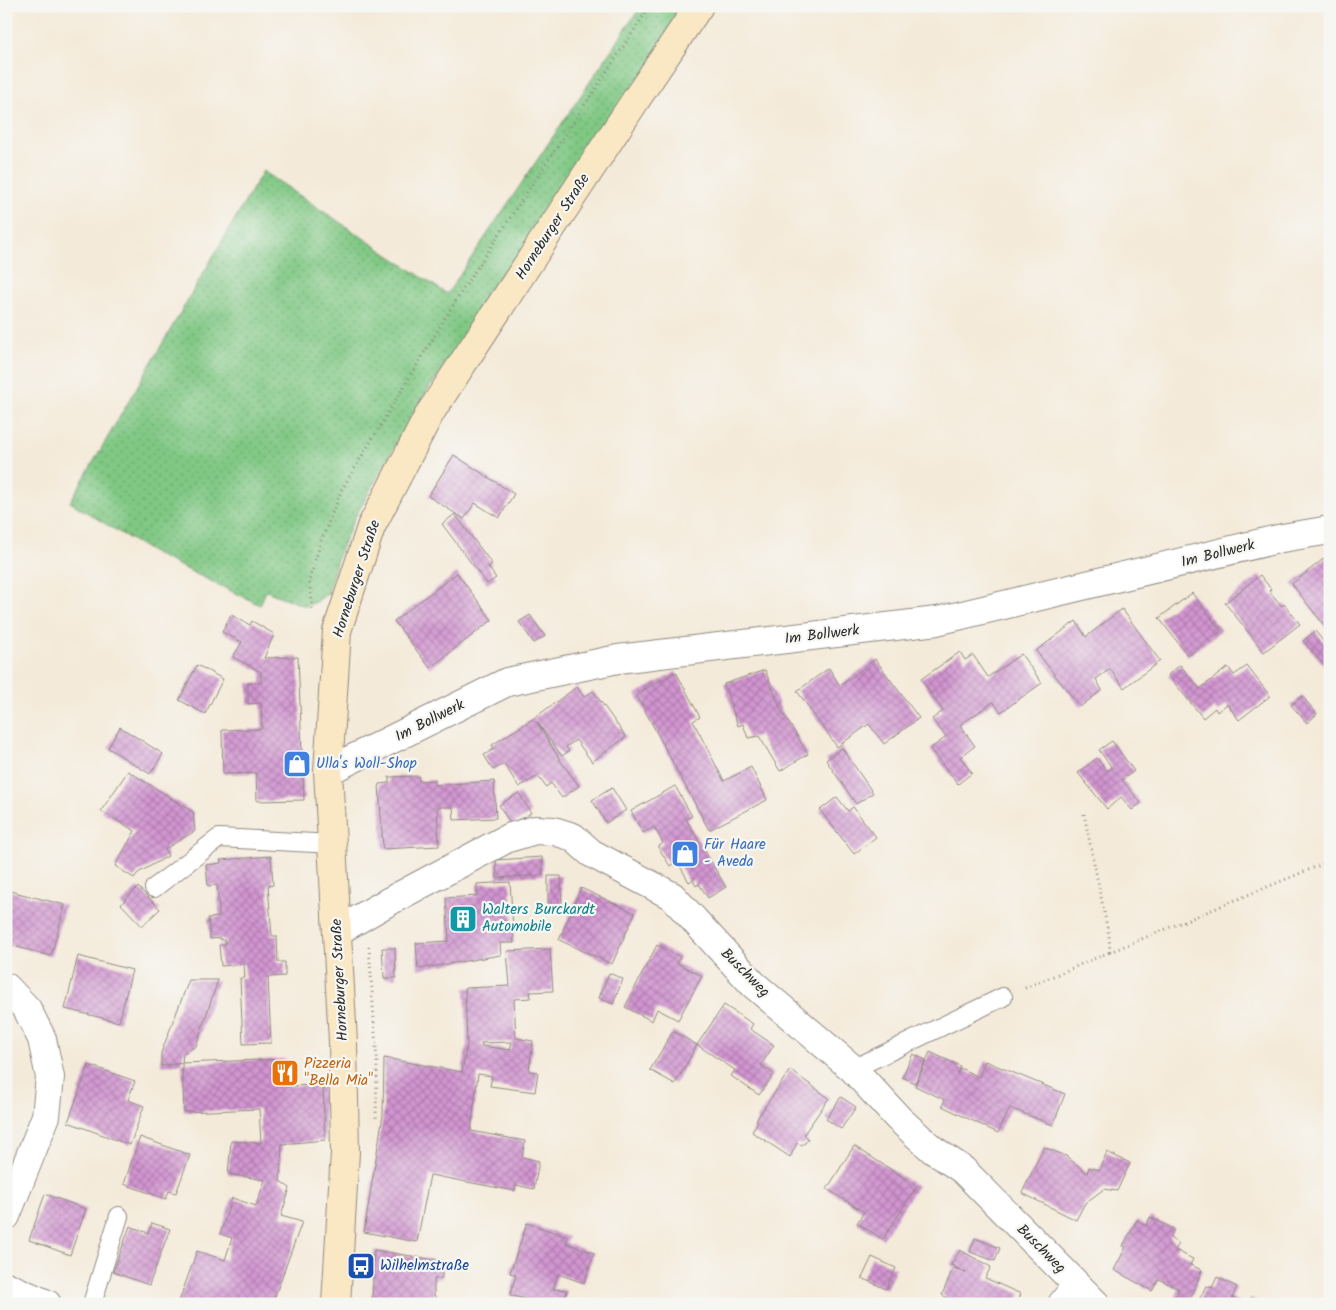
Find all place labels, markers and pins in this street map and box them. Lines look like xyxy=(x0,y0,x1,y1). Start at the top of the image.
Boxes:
shop icon: Ulla's Woll-Shop xyxy=(282,749,312,779)
place label: Ulla's Woll-Shop xyxy=(316,752,417,776)
place label: Für Haare - Aveda xyxy=(704,833,766,874)
shop icon: Für Haare - Aveda xyxy=(670,839,700,869)
place label: Walters Burckardt Automobile xyxy=(482,898,595,939)
building icon: Walters Burckardt Automobile xyxy=(448,904,478,934)
place label: Pizzeria "Bella Mia" xyxy=(304,1052,373,1093)
restaurant icon: Pizzeria "Bella Mia" xyxy=(270,1058,300,1088)
bus stop icon: Wilhelmstraße xyxy=(346,1251,376,1281)
place label: Wilhelmstraße xyxy=(380,1254,469,1278)

